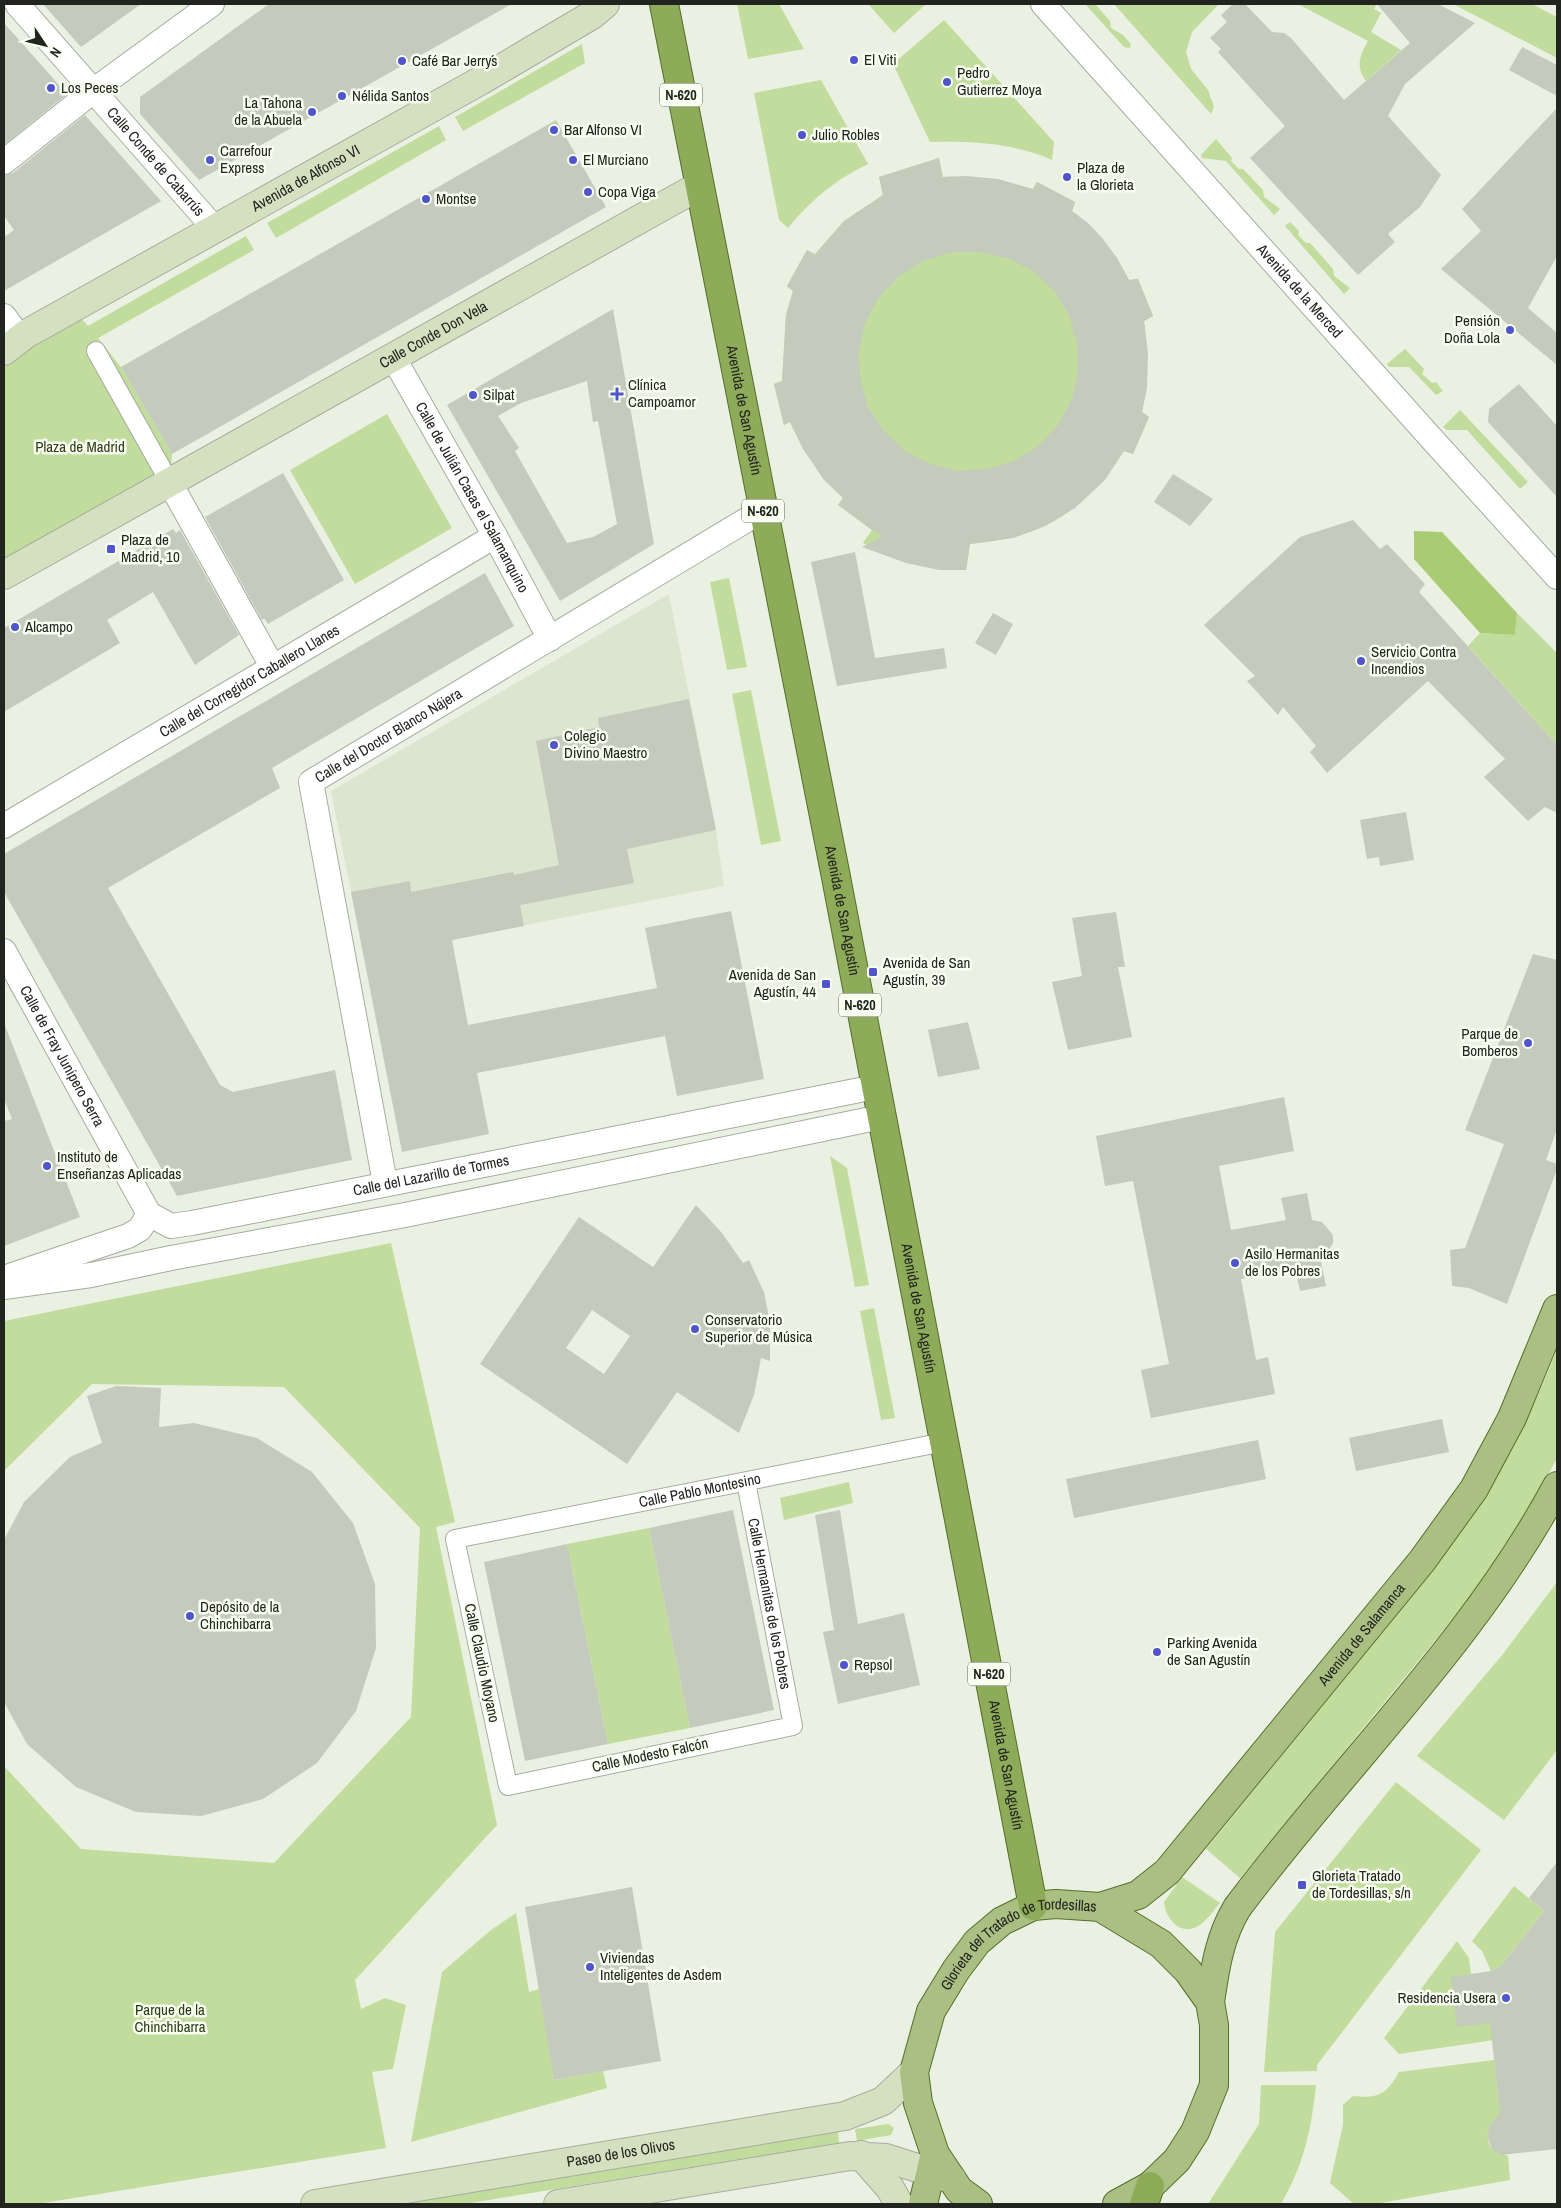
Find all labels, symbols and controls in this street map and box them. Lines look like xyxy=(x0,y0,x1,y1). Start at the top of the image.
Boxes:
north arrow xyxy=(20,20,70,70)
text: N xyxy=(46,44,65,61)
place label: El Viti xyxy=(864,49,897,70)
place label: Café Bar Jerry´s xyxy=(412,50,497,71)
marker: El Viti xyxy=(848,54,860,66)
marker: Café Bar Jerry´s xyxy=(396,55,408,67)
place label: Pedro Gutierrez Moya xyxy=(957,62,1042,100)
marker: Pedro Gutierrez Moya xyxy=(941,76,953,88)
place label: Los Peces xyxy=(61,77,118,98)
marker: Los Peces xyxy=(45,82,57,94)
road number: N-620 xyxy=(660,84,702,106)
place label: Nélida Santos xyxy=(352,85,429,106)
marker: Nélida Santos xyxy=(336,90,348,102)
place label: La Tahona de la Abuela xyxy=(234,92,302,130)
street label: Calle Conde de Cabarrús xyxy=(102,102,210,220)
marker: La Tahona de la Abuela xyxy=(306,106,318,118)
place label: Bar Alfonso VI xyxy=(564,119,642,140)
marker: Bar Alfonso VI xyxy=(548,124,560,136)
place label: Julio Robles xyxy=(812,124,880,145)
marker: Julio Robles xyxy=(796,129,808,141)
street label: Avenida de Alfonso VI xyxy=(247,139,363,217)
place label: Carrefour Express xyxy=(220,140,272,178)
place label: El Murciano xyxy=(583,149,649,170)
marker: Carrefour Express xyxy=(204,154,216,166)
marker: El Murciano xyxy=(567,154,579,166)
place label: Plaza de la Glorieta xyxy=(1077,157,1134,195)
marker: Plaza de la Glorieta xyxy=(1061,171,1073,183)
place label: Copa Viga xyxy=(598,181,656,202)
marker: Copa Viga xyxy=(582,186,594,198)
place label: Montse xyxy=(436,188,476,209)
marker: Montse xyxy=(420,193,432,205)
street label: Avenida de la Merced xyxy=(1252,238,1348,342)
street label: Calle Conde Don Vela xyxy=(375,295,491,373)
place label: Pensión Doña Lola xyxy=(1444,310,1500,348)
marker: Pensión Doña Lola xyxy=(1504,324,1516,336)
street label: Avenida de San Agustín xyxy=(721,342,768,477)
place label: Clínica Campoamor xyxy=(628,374,696,412)
place label: Silpat xyxy=(483,384,515,405)
marker: Clínica Campoamor xyxy=(610,387,624,401)
marker: Silpat xyxy=(467,389,479,401)
street label: Calle de Julián Casas el Salamanquino xyxy=(411,398,534,596)
park label: Plaza de Madrid xyxy=(35,436,125,457)
road number: N-620 xyxy=(742,500,784,522)
place label: Plaza de Madrid, 10 xyxy=(121,529,180,567)
marker: Plaza de Madrid, 10 xyxy=(105,543,117,555)
place label: Alcampo xyxy=(24,616,73,637)
street label: Calle del Corregidor Caballero Llanes xyxy=(155,619,343,742)
marker: Alcampo xyxy=(9,621,21,633)
place label: Servicio Contra Incendios xyxy=(1371,641,1457,679)
marker: Servicio Contra Incendios xyxy=(1355,655,1367,667)
street label: Calle del Doctor Blanco Nájera xyxy=(311,683,466,787)
place label: Colegio Divino Maestro xyxy=(564,725,648,763)
marker: Colegio Divino Maestro xyxy=(548,739,560,751)
street label: Avenida de San Agustín xyxy=(820,843,866,977)
place label: Avenida de San Agustín, 39 xyxy=(882,952,970,990)
place label: Avenida de San Agustín, 44 xyxy=(728,964,816,1002)
marker: Avenida de San Agustín, 39 xyxy=(867,966,879,978)
marker: Avenida de San Agustín, 44 xyxy=(820,978,832,990)
street label: Calle de Fray Junípero Serra xyxy=(15,982,110,1130)
road number: N-620 xyxy=(839,994,881,1016)
place label: Parque de Bomberos xyxy=(1461,1023,1518,1061)
marker: Parque de Bomberos xyxy=(1522,1037,1534,1049)
place label: Instituto de Enseñanzas Aplicadas xyxy=(57,1146,181,1184)
street label: Calle del Lazarillo de Tormes xyxy=(351,1149,511,1201)
marker: Instituto de Enseñanzas Aplicadas xyxy=(41,1160,53,1172)
street label: Avenida de San Agustín xyxy=(896,1241,942,1375)
place label: Asilo Hermanitas de los Pobres xyxy=(1244,1243,1339,1281)
marker: Asilo Hermanitas de los Pobres xyxy=(1229,1257,1241,1269)
place label: Conservatorio Superior de Música xyxy=(705,1309,813,1347)
marker: Conservatorio Superior de Música xyxy=(689,1323,701,1335)
street label: Calle Pablo Montesino xyxy=(637,1468,763,1512)
street label: Calle Hermanitas de los Pobres xyxy=(743,1516,797,1691)
street label: Avenida de Salamanca xyxy=(1312,1578,1410,1691)
place label: Depósito de la Chinchibarra xyxy=(200,1596,279,1634)
street label: Calle Claudio Moyano xyxy=(460,1602,505,1724)
marker: Depósito de la Chinchibarra xyxy=(184,1610,196,1622)
place label: Parking Avenida de San Agustín xyxy=(1167,1632,1257,1670)
marker: Parking Avenida de San Agustín xyxy=(1151,1646,1163,1658)
place label: Repsol xyxy=(854,1654,892,1675)
marker: Repsol xyxy=(838,1659,850,1671)
road number: N-620 xyxy=(968,1662,1010,1686)
street label: Avenida de San Agustín xyxy=(984,1697,1029,1832)
street label: Calle Modesto Falcón xyxy=(590,1732,710,1777)
place label: Glorieta Tratado de Tordesillas, s/n xyxy=(1312,1865,1411,1903)
marker: Glorieta Tratado de Tordesillas, s/n xyxy=(1296,1879,1308,1891)
street label: Glorieta del Tratado de Tordesillas xyxy=(935,1893,1097,1994)
place label: Viviendas Inteligentes de Asdem xyxy=(600,1947,722,1985)
marker: Viviendas Inteligentes de Asdem xyxy=(584,1961,596,1973)
place label: Residencia Usera xyxy=(1398,1987,1496,2008)
marker: Residencia Usera xyxy=(1500,1992,1512,2004)
park label: Parque de la Chinchibarra xyxy=(134,1999,206,2037)
street label: Paseo de los Olivos xyxy=(565,2133,676,2172)

